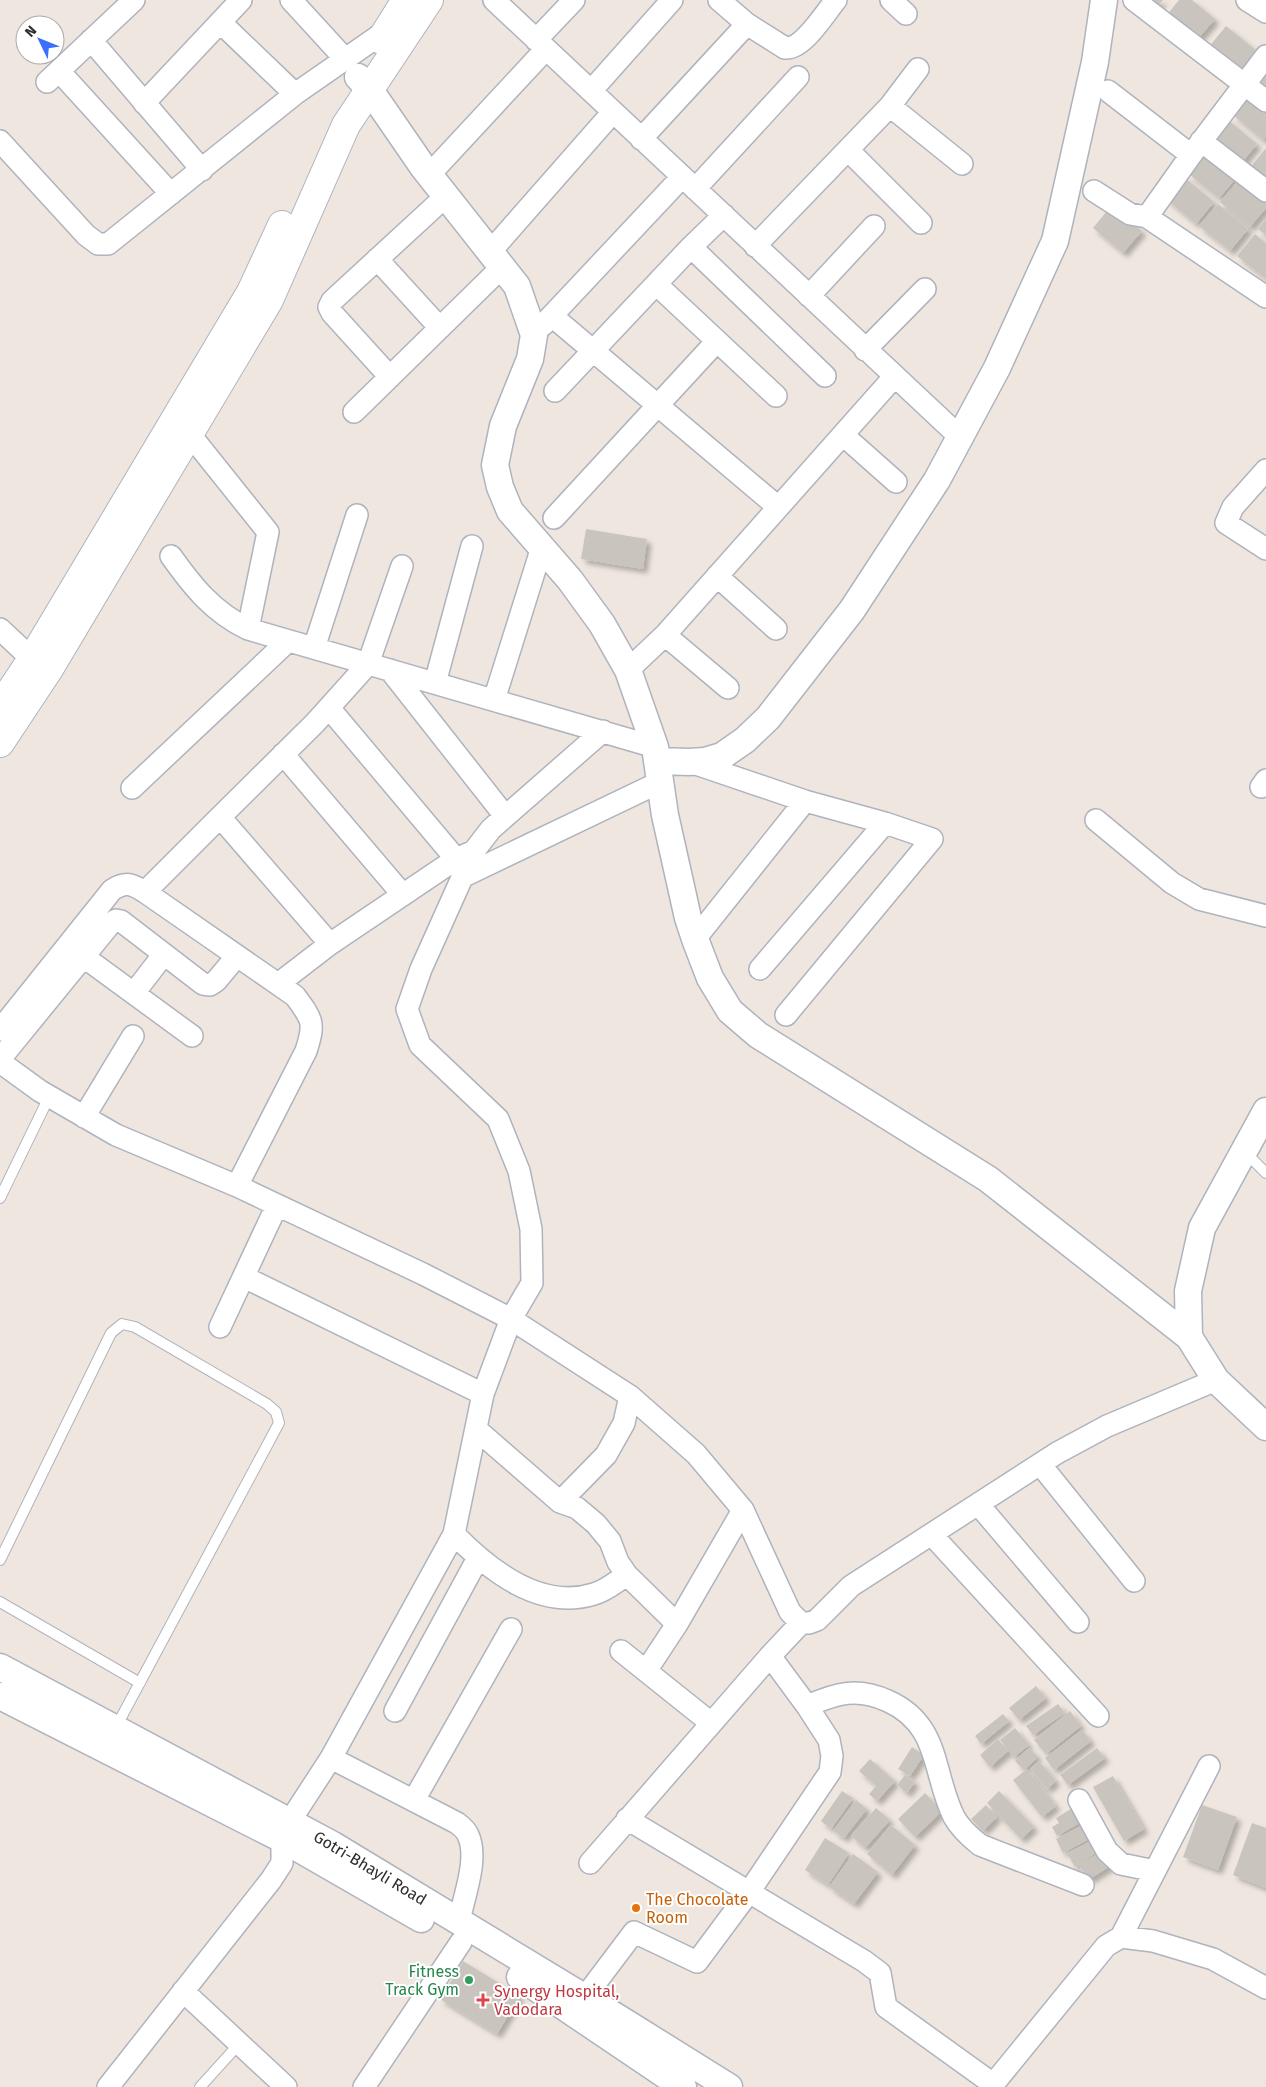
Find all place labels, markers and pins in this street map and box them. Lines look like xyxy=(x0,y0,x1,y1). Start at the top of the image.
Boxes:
place label: The Chocolate Room xyxy=(646,1890,748,1927)
marker: The Chocolate Room xyxy=(630,1902,642,1914)
place label: Fitness Track Gym xyxy=(385,1962,459,1999)
marker: Fitness Track Gym xyxy=(463,1974,475,1986)
place label: Synergy Hospital, Vadodara xyxy=(494,1982,620,2019)
marker: Synergy Hospital, Vadodara xyxy=(476,1993,490,2007)

